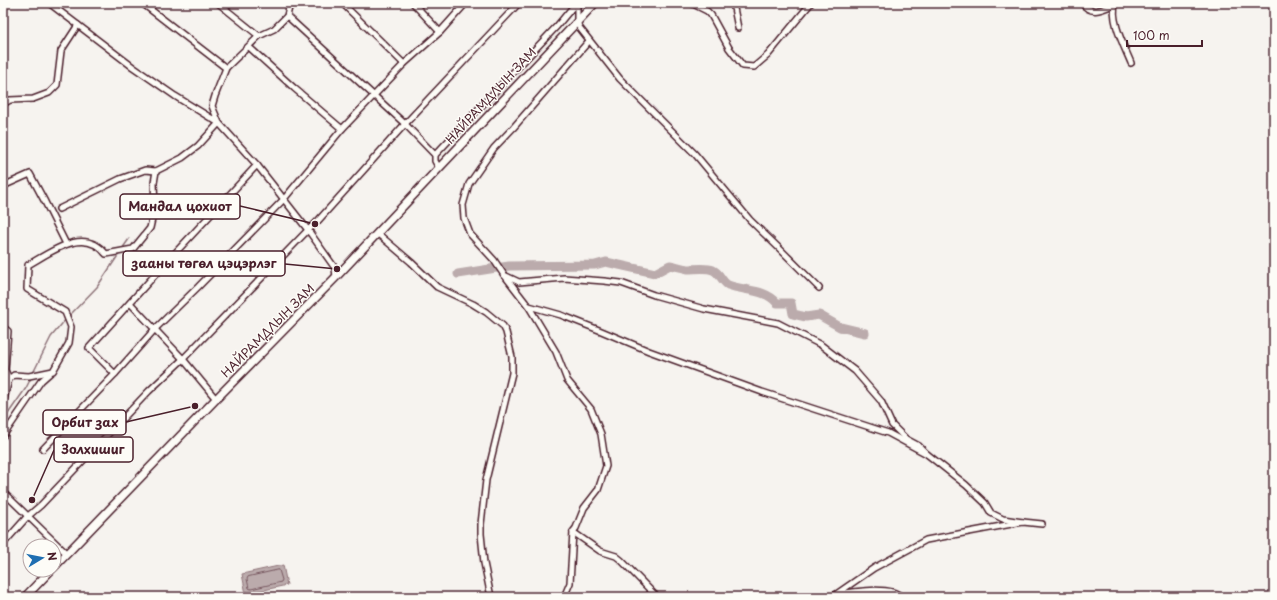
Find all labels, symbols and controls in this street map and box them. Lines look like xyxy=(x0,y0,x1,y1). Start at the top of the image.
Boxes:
scale bar xyxy=(1127,22,1202,48)
text: 100 m xyxy=(1133,26,1170,44)
street label: НАЙРАМДЛЫН ЗАМ xyxy=(441,43,540,148)
callout: Мандал цохиот xyxy=(120,194,240,219)
text: Мандал цохиот xyxy=(128,196,232,215)
callout: зааны төгөл цэцэрлэг xyxy=(123,251,285,276)
text: зааны төгөл цэцэрлэг xyxy=(131,253,277,272)
street label: НАЙРАМДЛЫН ЗАМ xyxy=(216,279,318,381)
callout: Орбит зах xyxy=(43,410,126,435)
text: Орбит зах xyxy=(52,412,119,431)
callout: Золхишиг xyxy=(54,437,133,462)
text: Золхишиг xyxy=(60,439,126,458)
north arrow xyxy=(22,538,62,578)
text: N xyxy=(43,550,62,562)

